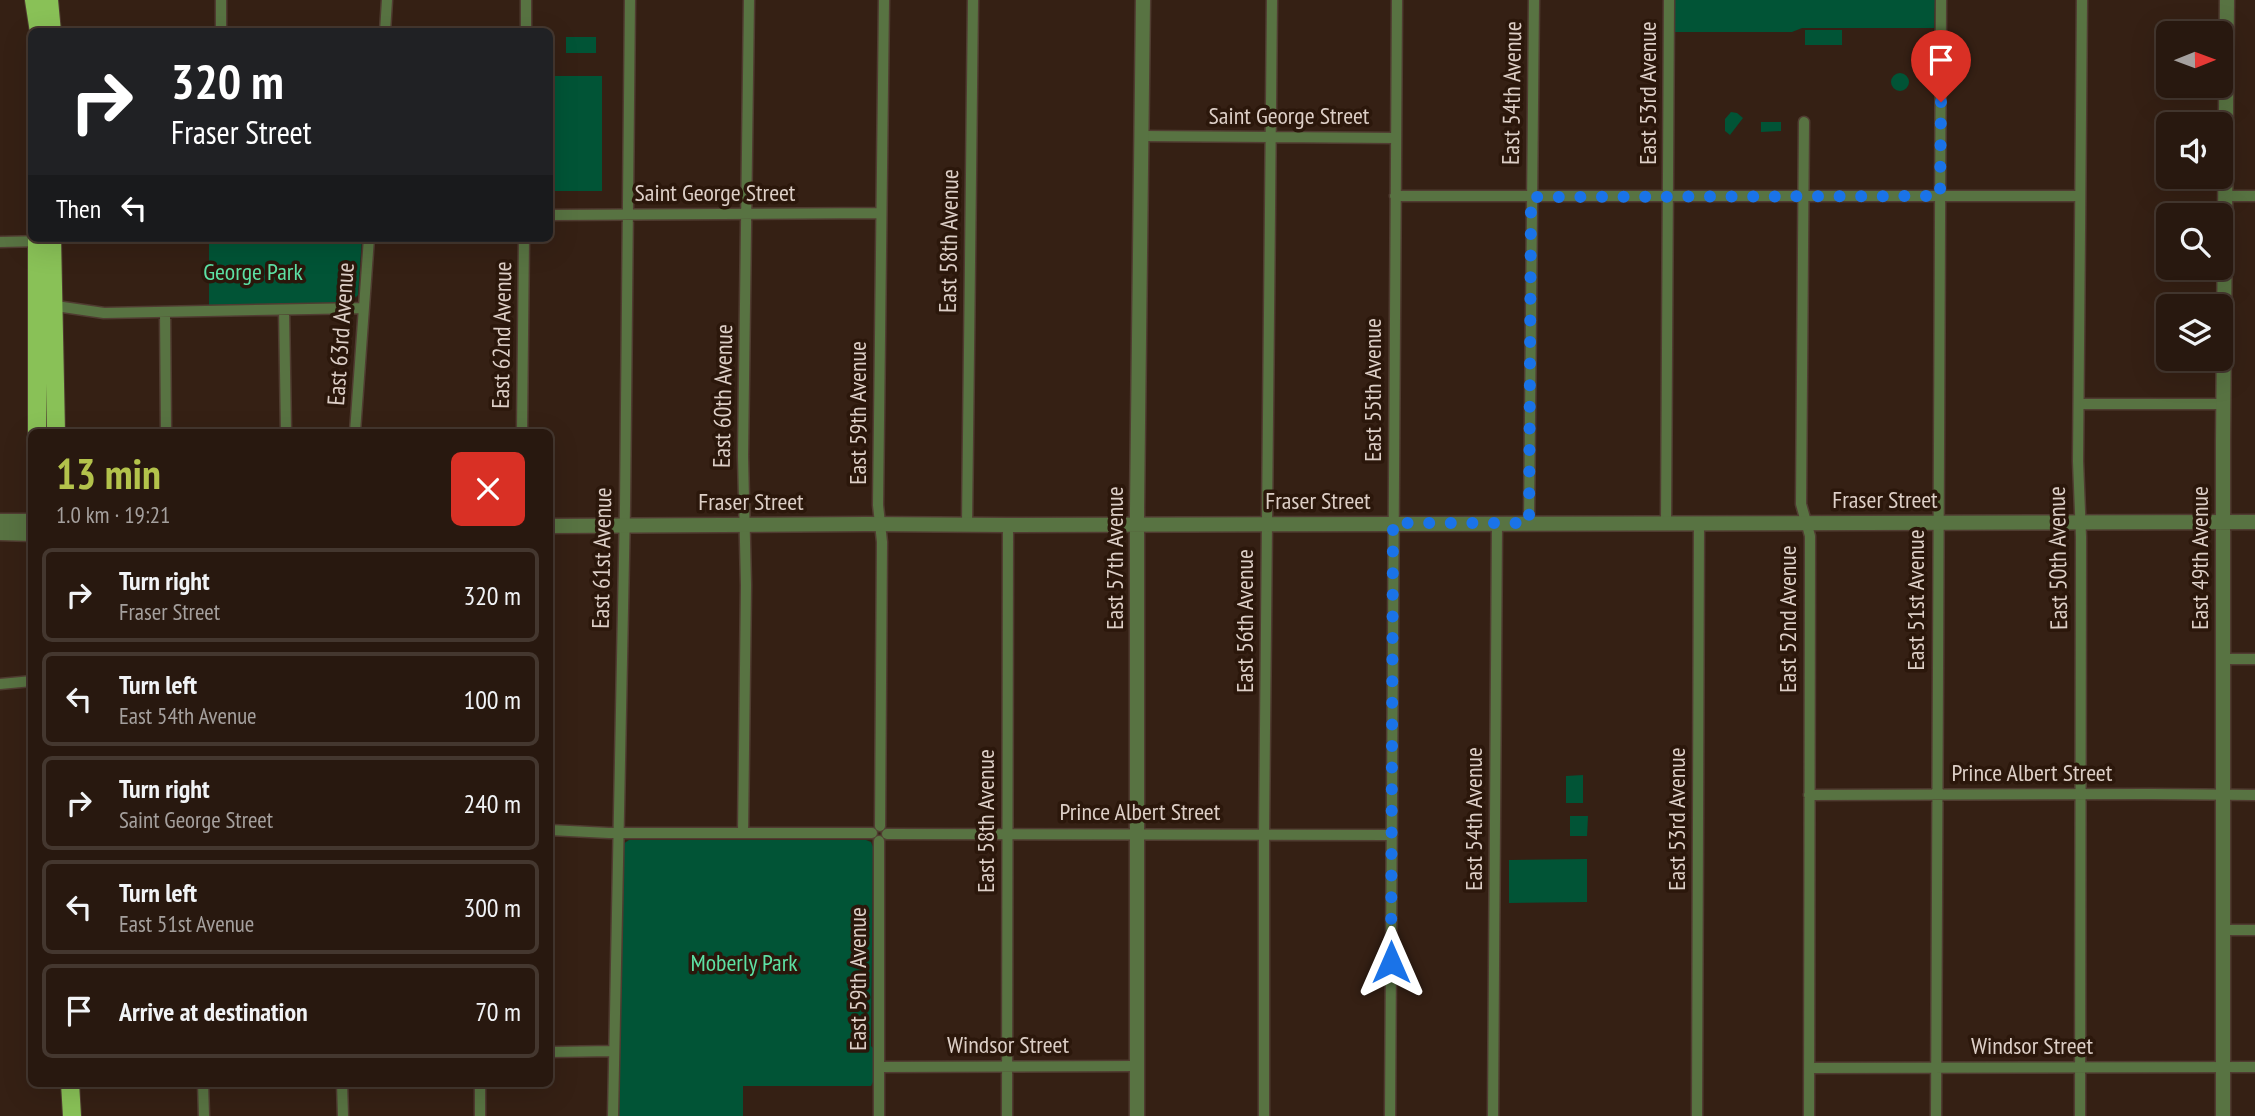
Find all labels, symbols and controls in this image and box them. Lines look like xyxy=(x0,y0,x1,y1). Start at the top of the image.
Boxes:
street label: East 54th Avenue xyxy=(1495,21,1528,165)
street label: East 53rd Avenue xyxy=(1632,21,1663,165)
north arrow xyxy=(2156,21,2233,98)
map controls xyxy=(2156,21,2233,371)
pin xyxy=(1911,30,1971,102)
icon: arrive xyxy=(1922,41,1960,79)
text: 320 m xyxy=(171,49,284,113)
icon: right xyxy=(56,56,147,147)
street label: Saint George Street xyxy=(1209,100,1370,131)
text: Fraser Street xyxy=(171,111,312,153)
button: sound xyxy=(2156,112,2233,189)
street label: East 58th Avenue xyxy=(932,169,965,313)
street label: Saint George Street xyxy=(635,177,796,208)
icon: left xyxy=(115,189,153,227)
text: Then xyxy=(56,192,101,225)
button: search xyxy=(2156,203,2233,280)
park label: George Park xyxy=(203,256,303,287)
street label: East 63rd Avenue xyxy=(320,261,361,407)
street label: East 62nd Avenue xyxy=(485,261,518,409)
button: layers xyxy=(2156,294,2233,371)
street label: East 55th Avenue xyxy=(1357,318,1388,462)
street label: East 60th Avenue xyxy=(706,324,739,468)
street label: East 59th Avenue xyxy=(842,341,873,485)
text: 13 min xyxy=(56,446,161,501)
button: close xyxy=(451,452,525,526)
street label: Fraser Street xyxy=(1832,484,1938,515)
street label: Fraser Street xyxy=(1265,485,1371,516)
street label: Fraser Street xyxy=(698,486,804,517)
street label: East 57th Avenue xyxy=(1099,486,1130,630)
street label: East 50th Avenue xyxy=(2041,486,2074,630)
street label: East 49th Avenue xyxy=(2184,486,2215,630)
street label: East 61st Avenue xyxy=(585,487,618,629)
text: 1.0 km · 19:21 xyxy=(56,500,170,529)
street label: East 51st Avenue xyxy=(1900,529,1931,671)
street label: East 52nd Avenue xyxy=(1772,545,1803,693)
street label: East 56th Avenue xyxy=(1229,549,1260,693)
text: Turn right xyxy=(119,564,210,597)
icon: right xyxy=(60,576,98,614)
text: 320 m xyxy=(463,579,521,612)
text: Fraser Street xyxy=(119,597,220,626)
text: Turn left xyxy=(119,668,197,701)
icon: left xyxy=(60,680,98,718)
text: 100 m xyxy=(463,683,521,716)
text: East 54th Avenue xyxy=(119,701,257,730)
street label: East 54th Avenue xyxy=(1458,747,1489,891)
street label: East 53rd Avenue xyxy=(1661,747,1692,891)
street label: East 58th Avenue xyxy=(970,749,1001,893)
street label: Prince Albert Street xyxy=(1952,757,2113,788)
text: Turn right xyxy=(119,772,210,805)
icon: right xyxy=(60,784,98,822)
text: 240 m xyxy=(463,787,521,820)
street label: Prince Albert Street xyxy=(1060,796,1221,827)
text: Saint George Street xyxy=(119,805,273,834)
text: Turn left xyxy=(119,876,197,909)
icon: left xyxy=(60,888,98,926)
text: 300 m xyxy=(463,891,521,924)
street label: East 59th Avenue xyxy=(842,907,873,1051)
text: East 51st Avenue xyxy=(119,909,254,938)
position arrow xyxy=(1354,925,1428,999)
park label: Moberly Park xyxy=(690,947,798,978)
icon: arrive xyxy=(60,992,98,1030)
text: Arrive at destination xyxy=(119,995,308,1028)
text: 70 m xyxy=(475,995,521,1028)
street label: Windsor Street xyxy=(947,1029,1069,1060)
street label: Windsor Street xyxy=(1971,1030,2093,1061)

